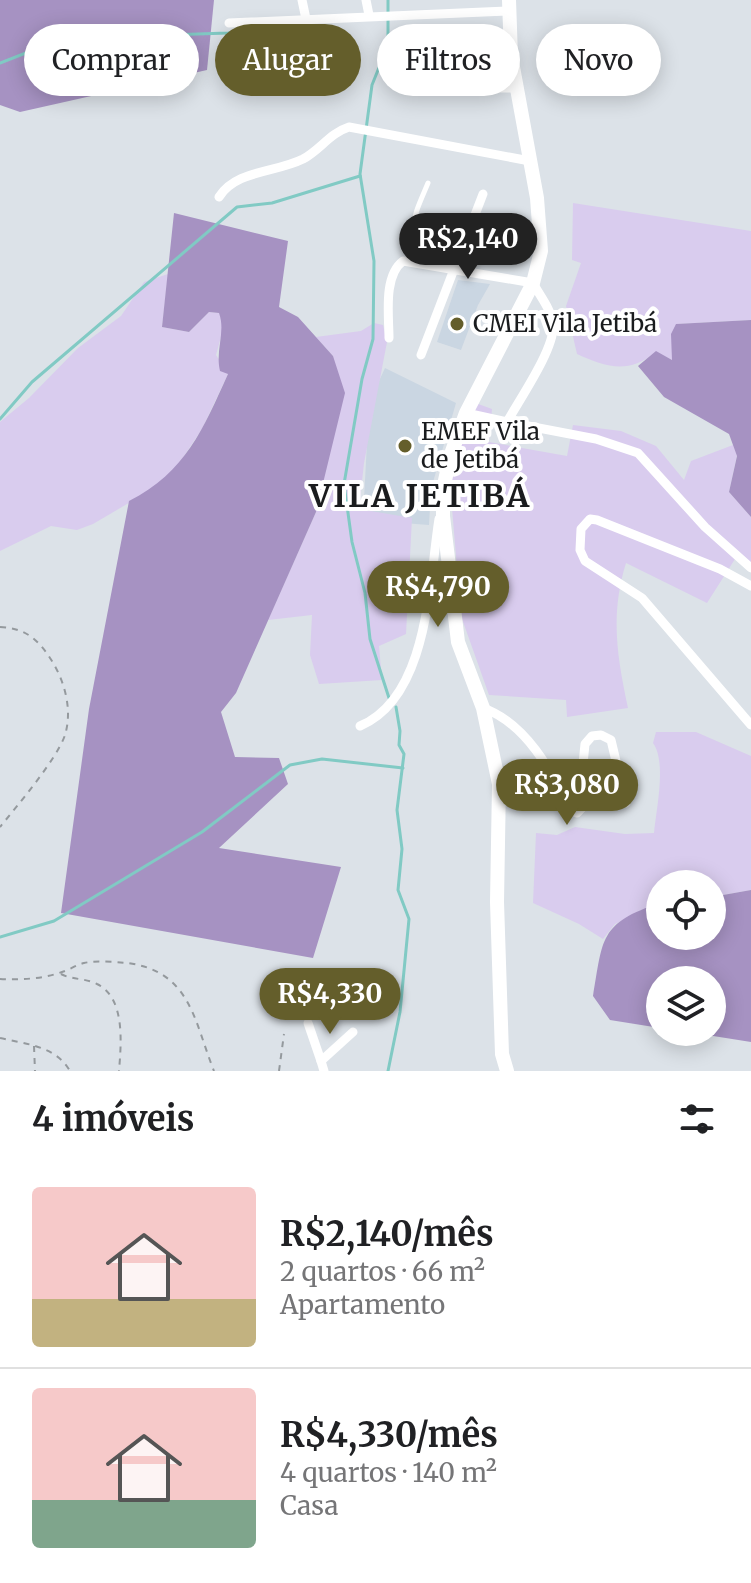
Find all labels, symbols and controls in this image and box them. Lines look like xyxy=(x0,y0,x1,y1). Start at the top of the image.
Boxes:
chip: Comprar xyxy=(24,24,199,96)
chip: Alugar xyxy=(215,24,361,96)
chip: Filtros xyxy=(377,24,520,96)
chip: Novo xyxy=(536,24,661,96)
pin: R$2,140 xyxy=(394,213,542,281)
text: R$2,140 xyxy=(417,222,519,255)
place label: CMEI Vila Jetibá xyxy=(473,308,657,339)
marker: CMEI Vila Jetibá xyxy=(448,315,466,333)
place label: EMEF Vila de Jetibá xyxy=(421,416,540,475)
marker: EMEF Vila de Jetibá xyxy=(396,437,414,455)
district label: VILA JETIBÁ xyxy=(308,476,531,516)
pin: R$4,790 xyxy=(364,561,512,629)
text: R$4,790 xyxy=(385,570,491,603)
pin: R$3,080 xyxy=(493,759,641,827)
text: R$3,080 xyxy=(514,768,620,801)
map controls xyxy=(646,870,726,1046)
button: locate xyxy=(646,870,726,950)
button: layers xyxy=(646,966,726,1046)
pin: R$4,330 xyxy=(256,968,404,1036)
text: R$4,330 xyxy=(278,977,382,1010)
icon: filters xyxy=(675,1097,719,1141)
text: 4 imóveis xyxy=(32,1098,194,1140)
text: R$2,140/mês xyxy=(280,1213,493,1255)
icon: home xyxy=(96,1219,192,1315)
text: 2 quartos · 66 m² xyxy=(280,1255,485,1288)
text: Apartamento xyxy=(280,1288,445,1321)
text: R$4,330/mês xyxy=(280,1414,498,1456)
icon: home xyxy=(96,1420,192,1516)
text: 4 quartos · 140 m² xyxy=(280,1456,497,1489)
text: Casa xyxy=(280,1489,338,1522)

